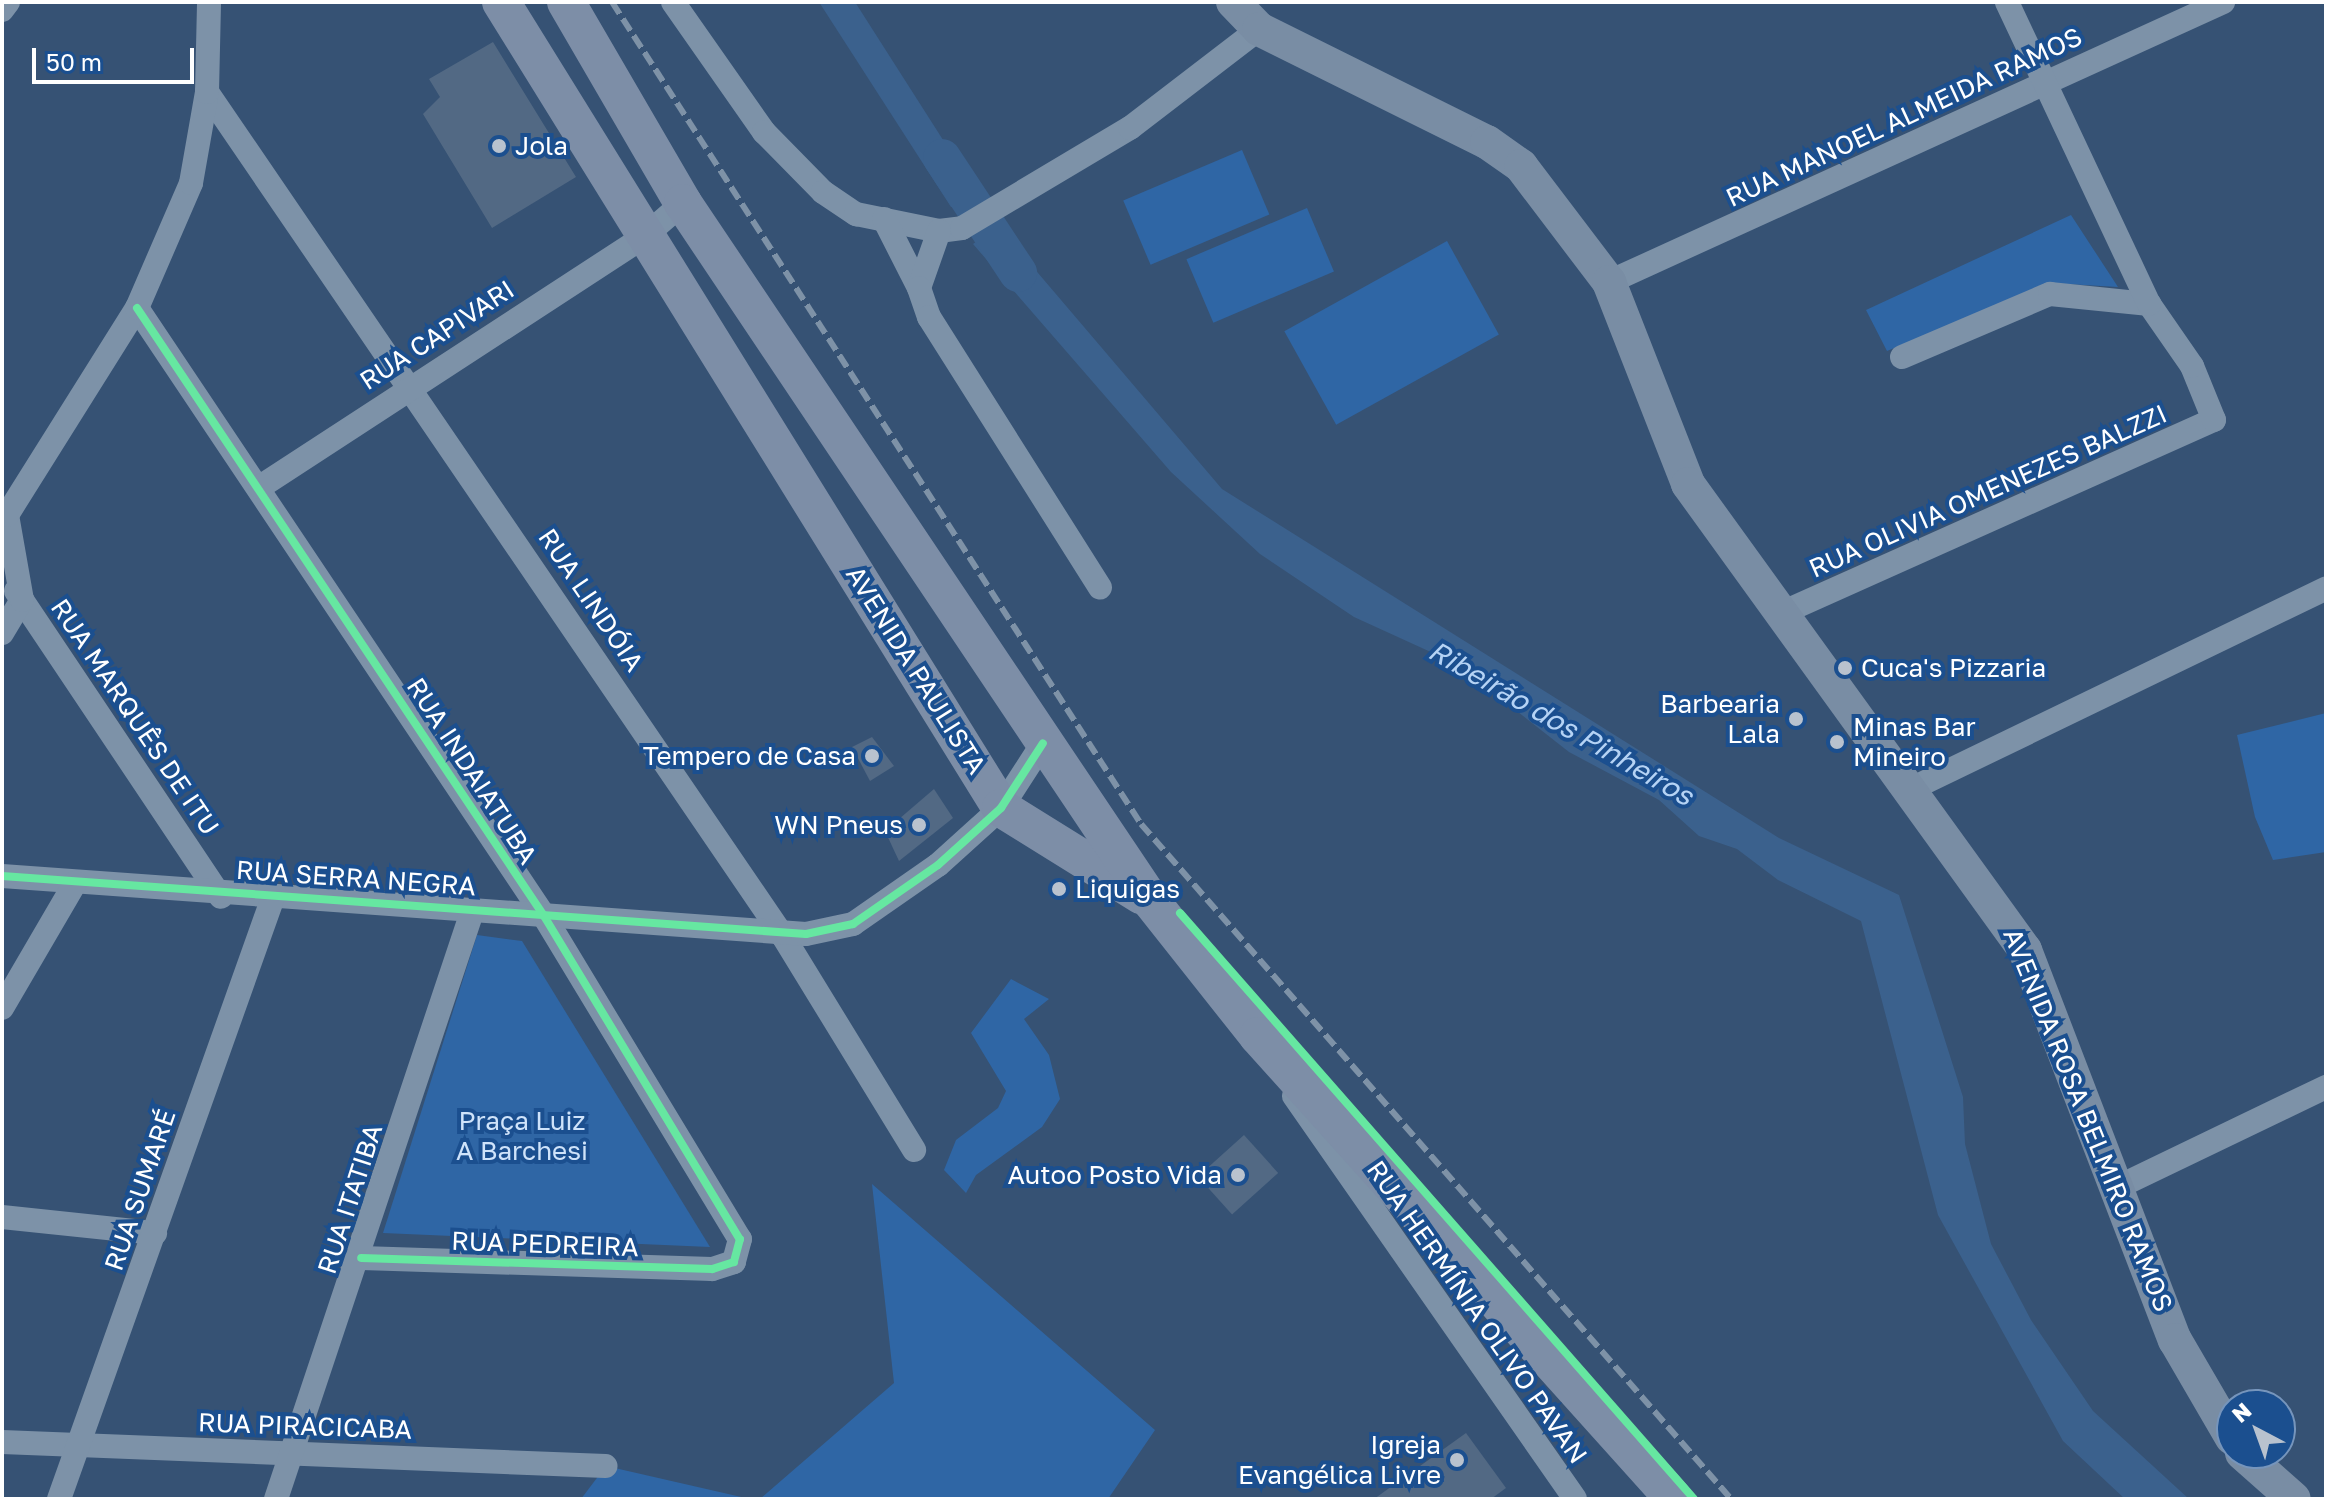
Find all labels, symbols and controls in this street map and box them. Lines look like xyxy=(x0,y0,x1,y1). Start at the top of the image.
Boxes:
street label: RUA MANOEL ALMEIDA RAMOS xyxy=(1721,21,2087,213)
scale bar xyxy=(36,32,198,82)
text: 50 m xyxy=(46,47,102,76)
place label: Jola xyxy=(515,130,568,162)
marker: Jola xyxy=(490,137,508,155)
street label: RUA CAPIVARI xyxy=(354,274,520,396)
street label: RUA OLIVIA OMENEZES BALZZI xyxy=(1804,398,2172,584)
street label: RUA LINDÓIA xyxy=(532,523,650,677)
street label: AVENIDA PAULISTA xyxy=(839,560,993,780)
street label: RUA MARQUÊS DE ITU xyxy=(44,593,226,841)
water label: Ribeirão dos Pinheiros xyxy=(1423,633,1699,813)
place label: Cuca's Pizzaria xyxy=(1861,652,2046,684)
marker: Cuca's Pizzaria xyxy=(1836,659,1854,677)
street label: RUA INDAIATUBA xyxy=(400,672,544,870)
place label: Barbearia Lala xyxy=(1660,688,1780,750)
marker: Barbearia Lala xyxy=(1787,710,1805,728)
place label: Minas Bar Mineiro xyxy=(1853,711,1976,772)
marker: Minas Bar Mineiro xyxy=(1828,733,1846,751)
place label: Tempero de Casa xyxy=(643,740,856,772)
marker: Tempero de Casa xyxy=(863,747,881,765)
place label: WN Pneus xyxy=(774,809,903,841)
marker: WN Pneus xyxy=(910,816,928,834)
street label: RUA SERRA NEGRA xyxy=(235,854,477,902)
place label: Liquigas xyxy=(1075,873,1180,905)
marker: Liquigas xyxy=(1050,880,1068,898)
street label: AVENIDA ROSA BELMIRO RAMOS xyxy=(1997,924,2179,1316)
street label: RUA SUMARÉ xyxy=(98,1105,182,1275)
park label: Praça Luiz A Barchesi xyxy=(456,1105,588,1166)
street label: RUA ITATIBA xyxy=(311,1120,389,1278)
street label: RUA HERMÍNIA OLIVO PAVAN xyxy=(1360,1155,1594,1469)
place label: Autoo Posto Vida xyxy=(1008,1159,1222,1191)
marker: Autoo Posto Vida xyxy=(1229,1166,1247,1184)
street label: RUA PEDREIRA xyxy=(451,1225,639,1263)
north arrow xyxy=(2216,1389,2296,1469)
text: N xyxy=(2226,1396,2256,1428)
street label: RUA PIRACICABA xyxy=(197,1407,413,1445)
place label: Igreja Evangélica Livre xyxy=(1238,1429,1441,1490)
marker: Igreja Evangélica Livre xyxy=(1448,1451,1466,1469)

